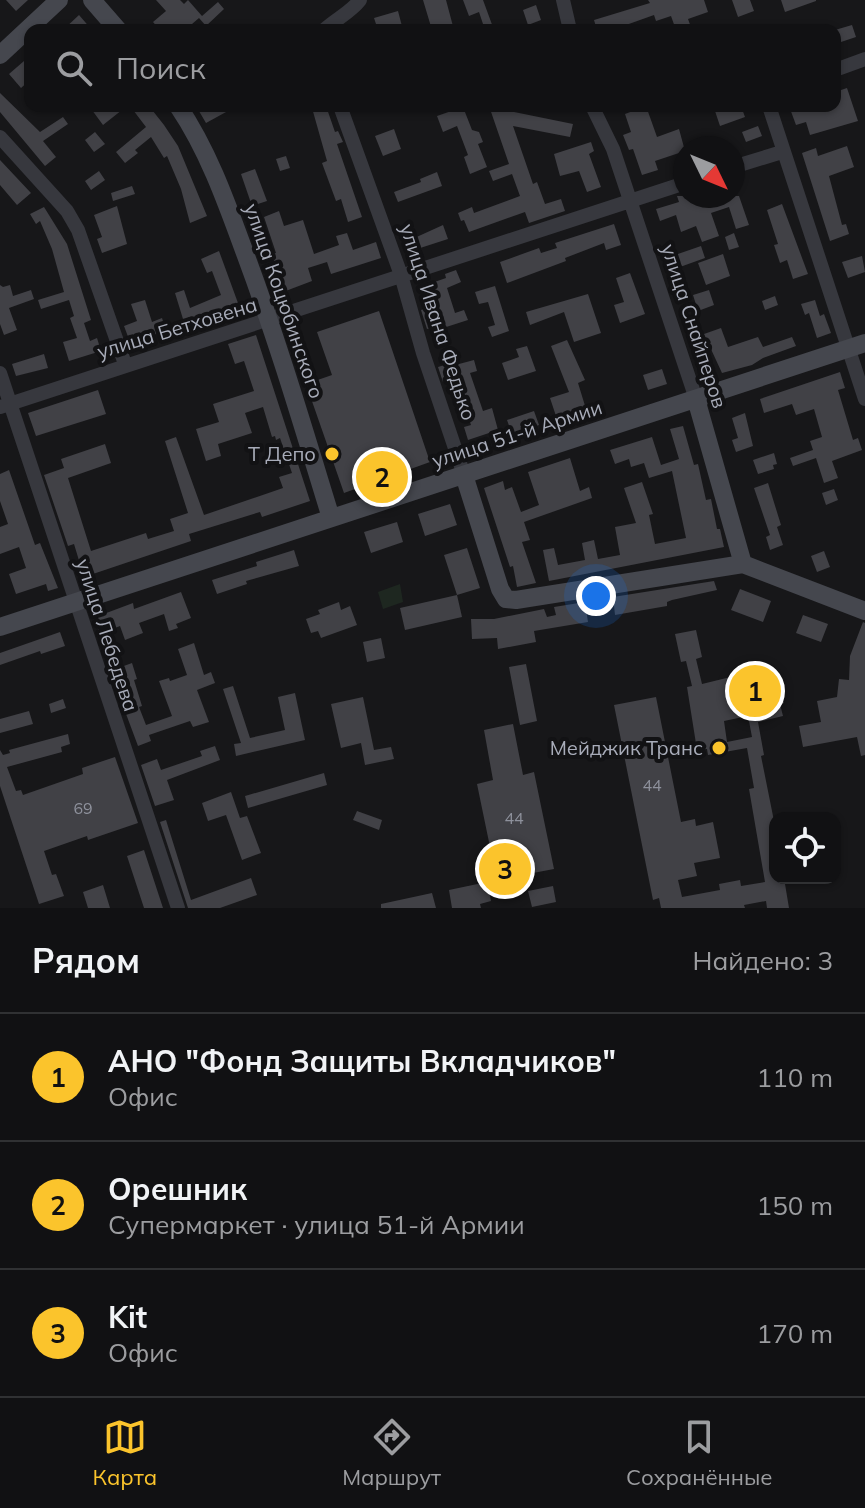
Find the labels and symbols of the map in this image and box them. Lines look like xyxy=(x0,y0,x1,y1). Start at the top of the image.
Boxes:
north arrow xyxy=(673,136,745,208)
street label: улица Коцюбинского xyxy=(239,200,330,402)
street label: улица Ивана Федько xyxy=(395,220,482,423)
street label: улица Снайперов xyxy=(656,241,733,411)
street label: улица Бетховена xyxy=(94,291,260,364)
street label: улица 51-й Армии xyxy=(429,394,605,473)
place label: Т Депо xyxy=(248,441,316,466)
marker: Т Депо xyxy=(323,445,341,463)
pin: 2 xyxy=(356,447,408,507)
street label: улица Лебедева xyxy=(71,555,144,714)
your location xyxy=(576,576,616,616)
pin: 1 xyxy=(729,661,781,721)
place label: Мейджик Транс xyxy=(550,735,703,760)
marker: Мейджик Транс xyxy=(710,739,728,757)
house number: 44 xyxy=(642,775,662,795)
house number: 69 xyxy=(73,798,93,818)
house number: 44 xyxy=(504,808,524,828)
pin: 3 xyxy=(479,839,531,899)

